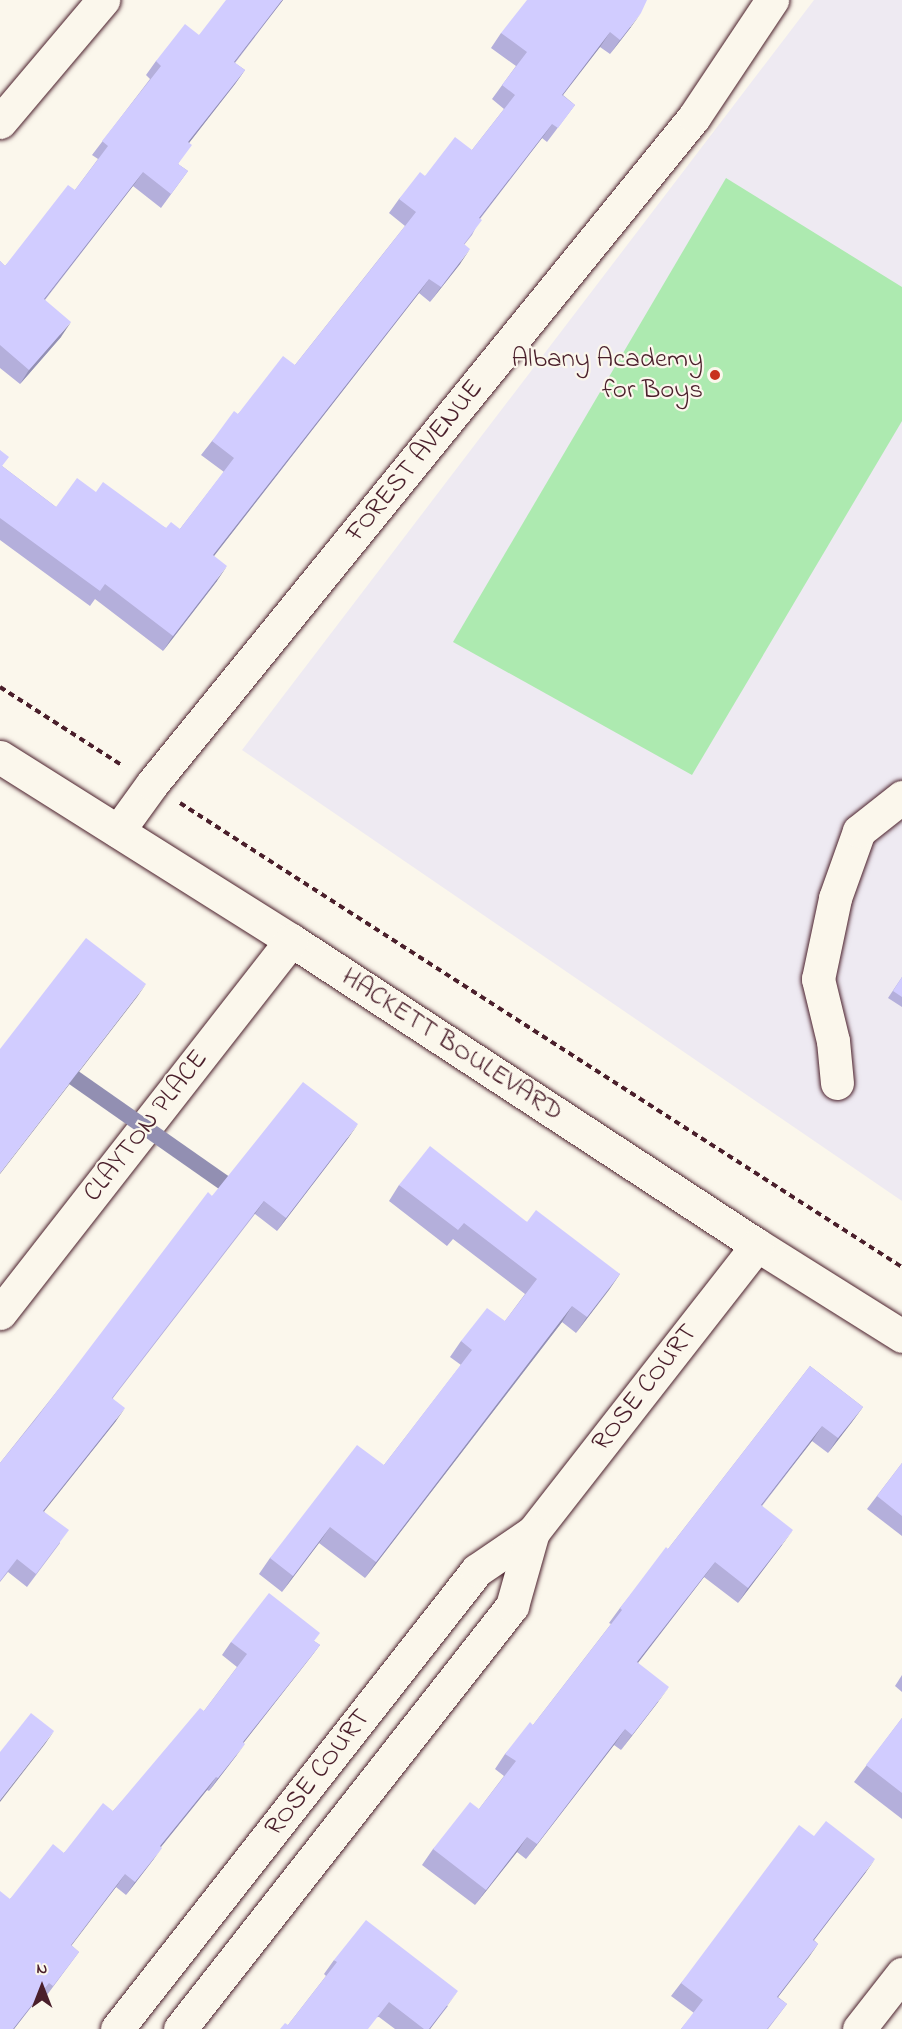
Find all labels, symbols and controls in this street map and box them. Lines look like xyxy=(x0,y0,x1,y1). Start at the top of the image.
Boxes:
place label: Albany Academy for Boys xyxy=(511,343,703,406)
marker: Albany Academy for Boys xyxy=(708,368,722,382)
street label: FOREST AVENUE xyxy=(340,373,490,549)
street label: HACKETT BOULEVARD xyxy=(335,961,569,1129)
street label: CLAYTON PLACE xyxy=(77,1044,215,1208)
street label: ROSE COURT xyxy=(585,1318,705,1458)
street label: ROSE COURT xyxy=(258,1703,378,1843)
north arrow xyxy=(12,1957,72,2017)
text: N xyxy=(37,1957,47,1981)

